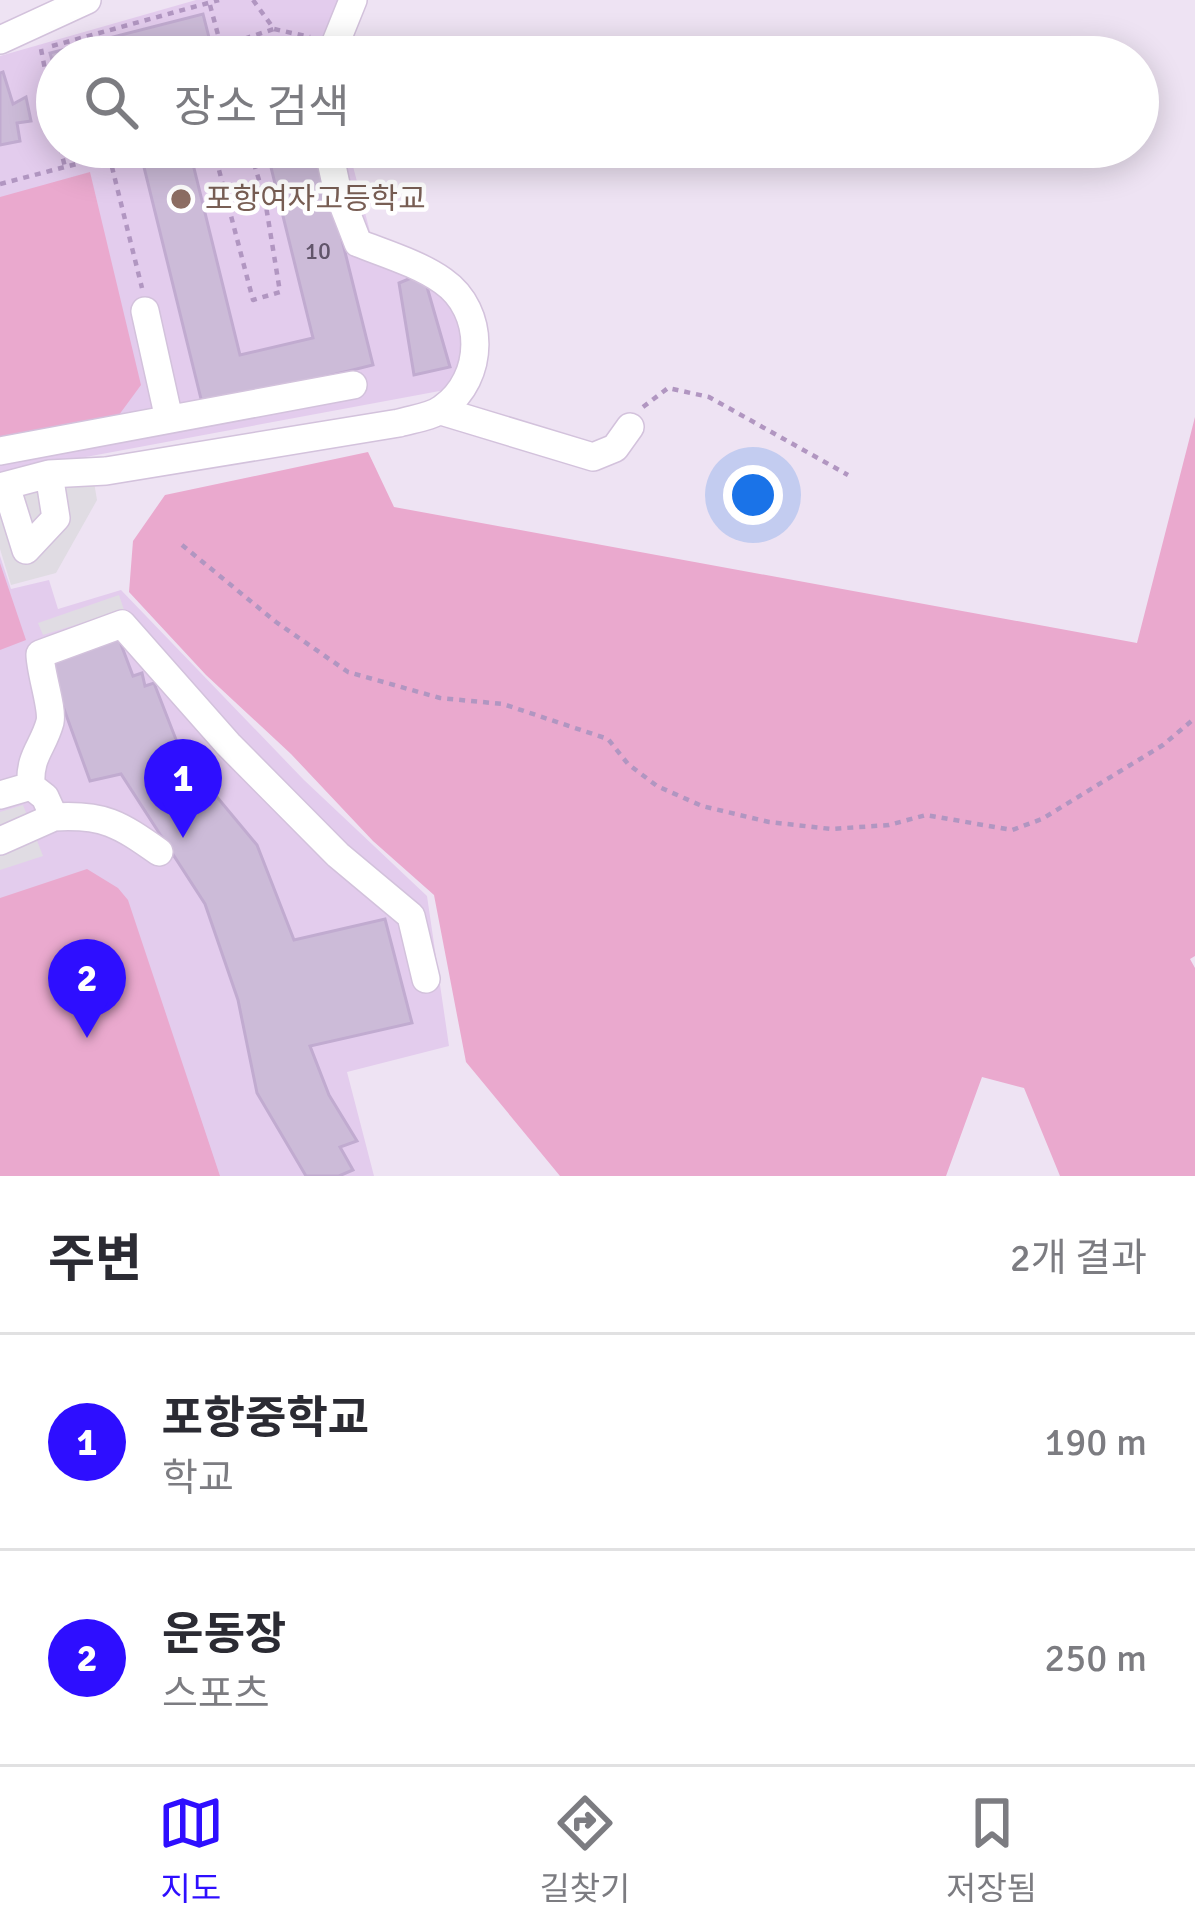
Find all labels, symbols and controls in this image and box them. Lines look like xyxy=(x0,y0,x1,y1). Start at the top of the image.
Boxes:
search box xyxy=(36,36,1159,168)
icon: search xyxy=(78,69,144,135)
text: 장소 검색 xyxy=(174,80,350,135)
place label: 포항여자고등학교 xyxy=(205,181,426,218)
marker: 포항여자고등학교 xyxy=(168,186,194,212)
house number: 10 xyxy=(305,236,331,266)
your location xyxy=(723,465,783,525)
pin: 1 xyxy=(144,739,222,838)
pin: 2 xyxy=(48,939,126,1038)
text: 주변 xyxy=(48,1228,142,1291)
text: 2개 결과 xyxy=(1010,1234,1147,1282)
text: 포항중학교 xyxy=(162,1391,369,1446)
text: 1 xyxy=(76,1418,98,1466)
text: 190 m xyxy=(1044,1418,1147,1466)
text: 학교 xyxy=(162,1454,234,1502)
text: 운동장 xyxy=(162,1607,286,1662)
text: 2 xyxy=(76,1634,98,1682)
text: 250 m xyxy=(1044,1634,1147,1682)
text: 스포츠 xyxy=(162,1670,270,1718)
tab: 지도 xyxy=(158,1790,224,1910)
tab: 길찾기 xyxy=(539,1790,630,1910)
tab: 저장됨 xyxy=(946,1790,1037,1910)

